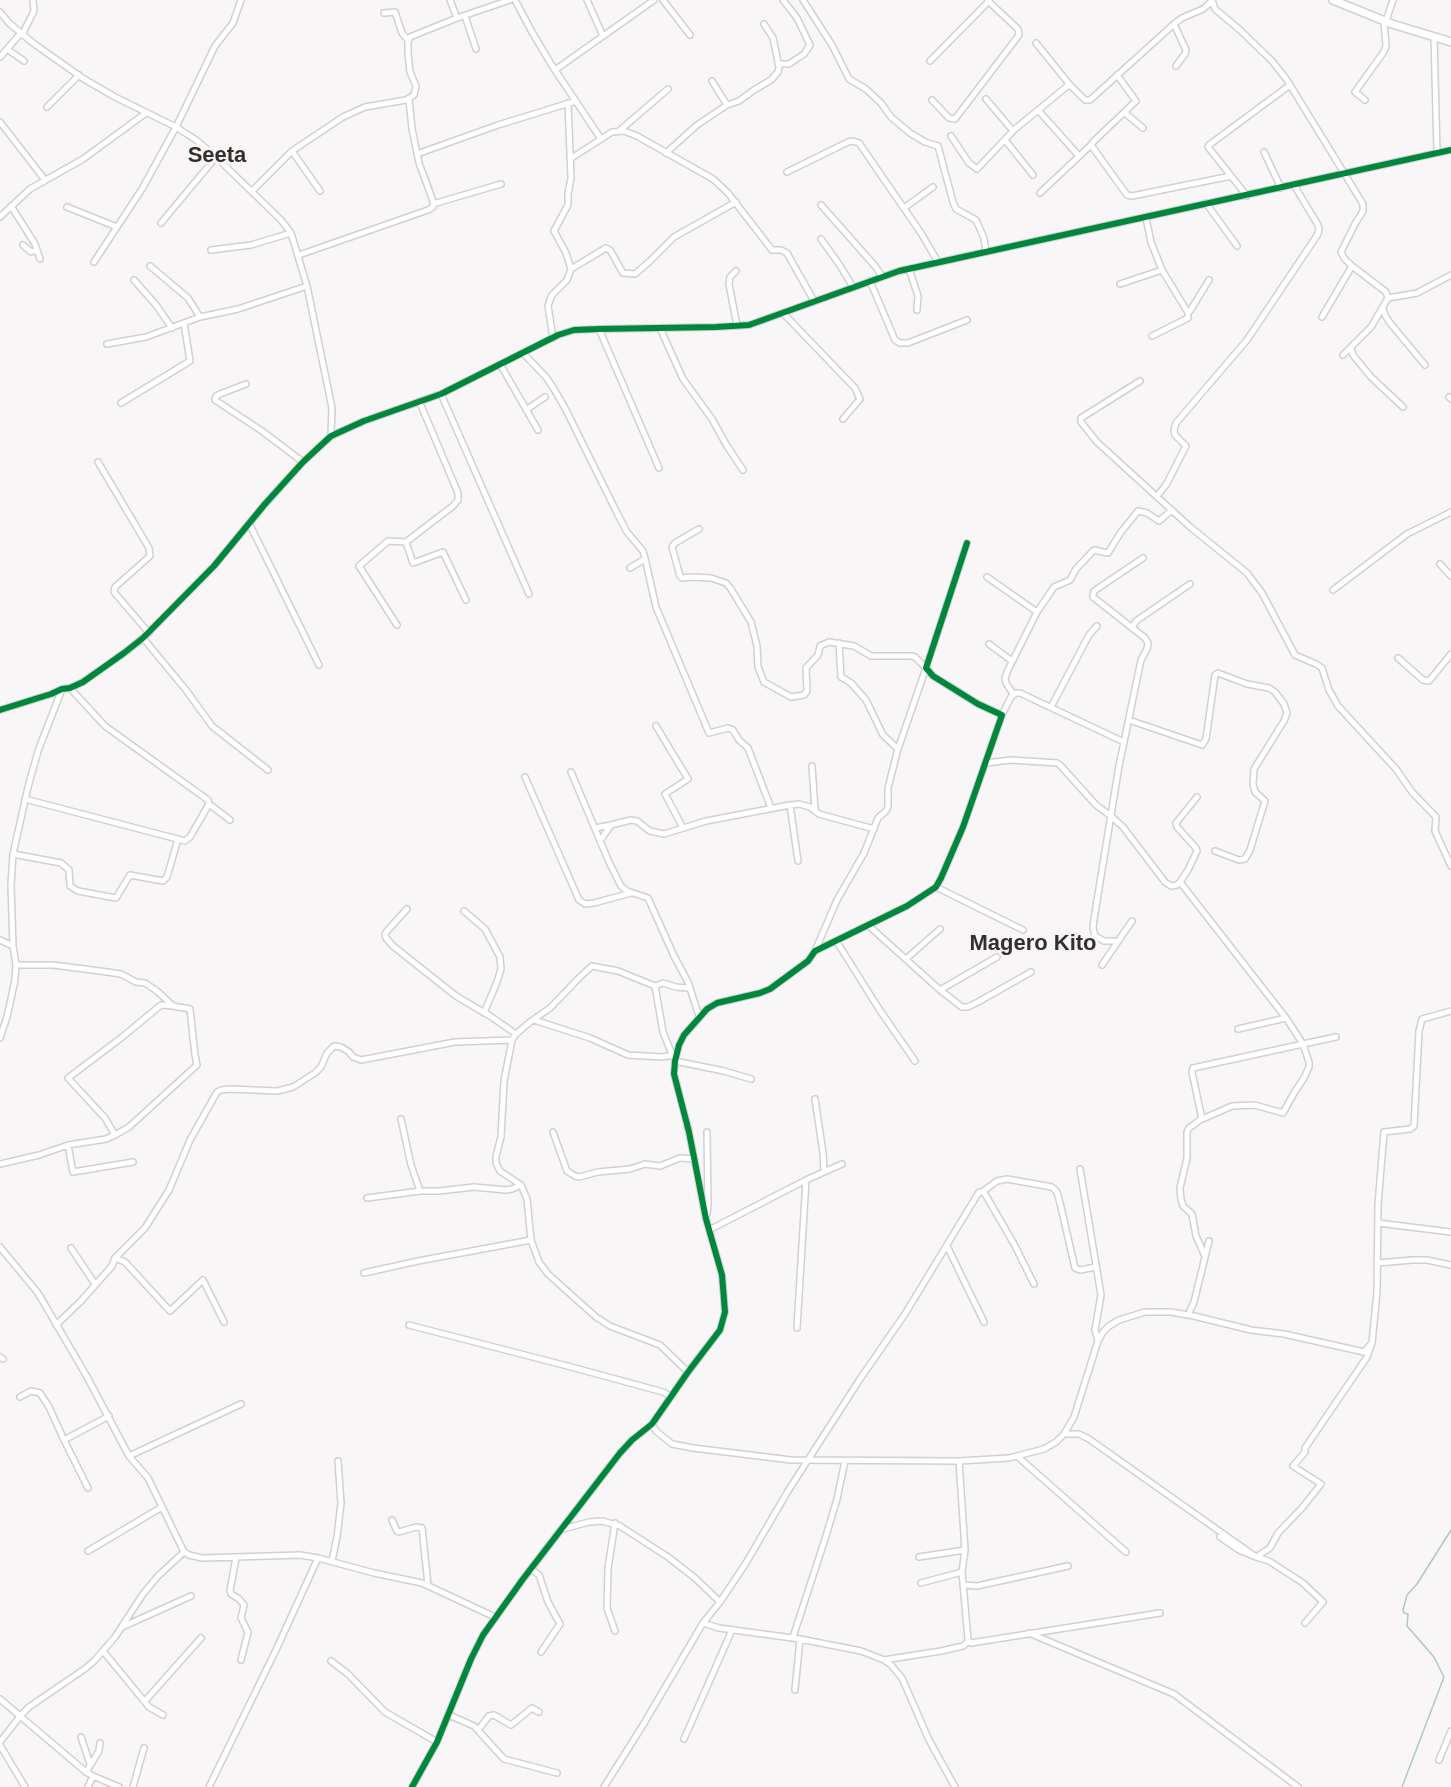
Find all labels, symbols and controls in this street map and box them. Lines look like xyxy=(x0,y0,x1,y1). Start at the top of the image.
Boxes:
district label: Seeta xyxy=(188,143,246,169)
district label: Magero Kito xyxy=(969,931,1097,957)

